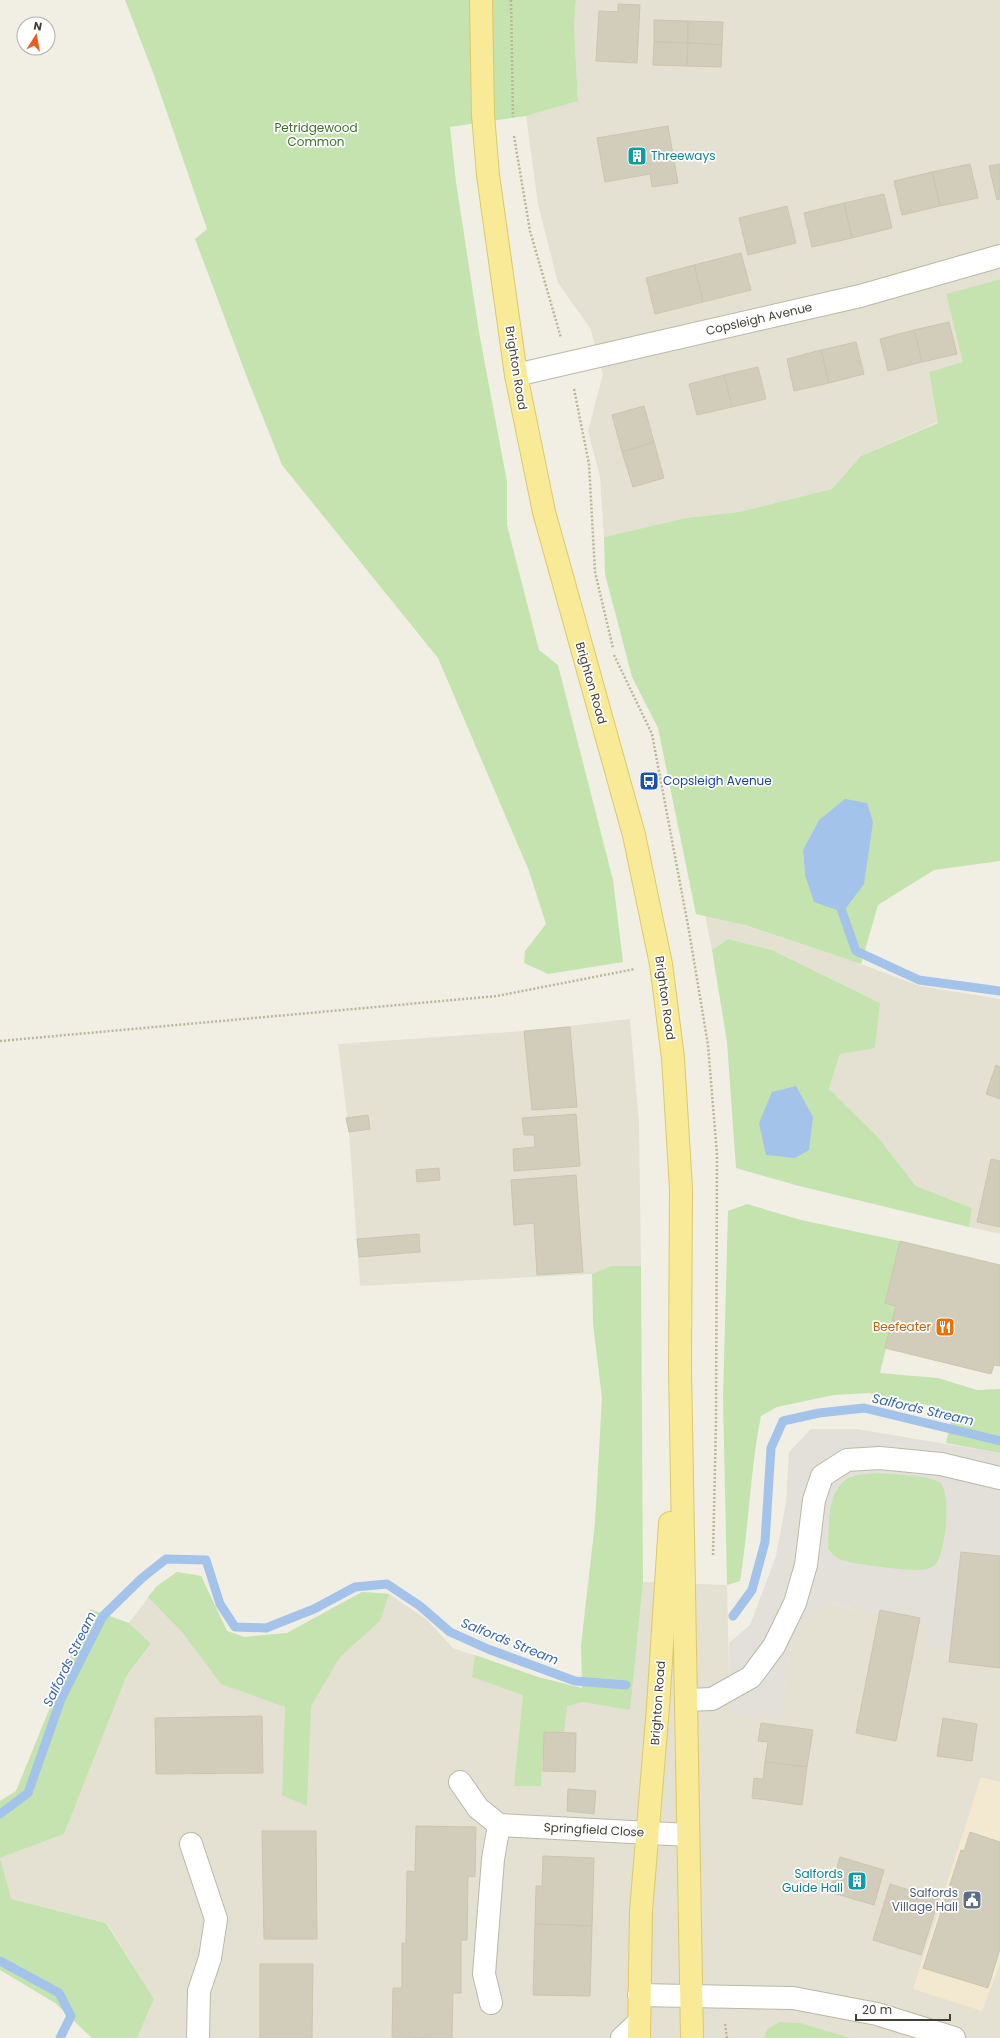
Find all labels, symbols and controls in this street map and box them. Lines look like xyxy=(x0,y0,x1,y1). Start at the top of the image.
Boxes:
north arrow xyxy=(16,16,56,56)
text: N xyxy=(32,18,43,35)
park label: Petridgewood Common xyxy=(274,119,358,150)
building icon: Threeways xyxy=(626,145,648,167)
place label: Threeways xyxy=(651,147,716,164)
street label: Copsleigh Avenue xyxy=(704,298,814,339)
street label: Brighton Road xyxy=(501,325,532,411)
street label: Brighton Road xyxy=(572,640,611,726)
bus stop icon: Copsleigh Avenue xyxy=(638,770,660,792)
place label: Copsleigh Avenue xyxy=(663,772,772,789)
street label: Brighton Road xyxy=(651,955,680,1041)
restaurant icon: Beefeater xyxy=(934,1316,956,1338)
place label: Beefeater xyxy=(873,1318,932,1335)
water label: Salfords Stream xyxy=(870,1389,976,1430)
water label: Salfords Stream xyxy=(38,1608,101,1710)
water label: Salfords Stream xyxy=(458,1613,562,1670)
street label: Brighton Road xyxy=(646,1660,669,1746)
street label: Springfield Close xyxy=(543,1818,645,1841)
place label: Salfords Guide Hall xyxy=(782,1865,843,1896)
building icon: Salfords Guide Hall xyxy=(846,1870,868,1892)
place label: Salfords Village Hall xyxy=(892,1884,958,1915)
public building icon: Salfords Village Hall xyxy=(961,1889,983,1911)
scale bar xyxy=(856,1996,950,2022)
text: 20 m xyxy=(862,2001,892,2018)

